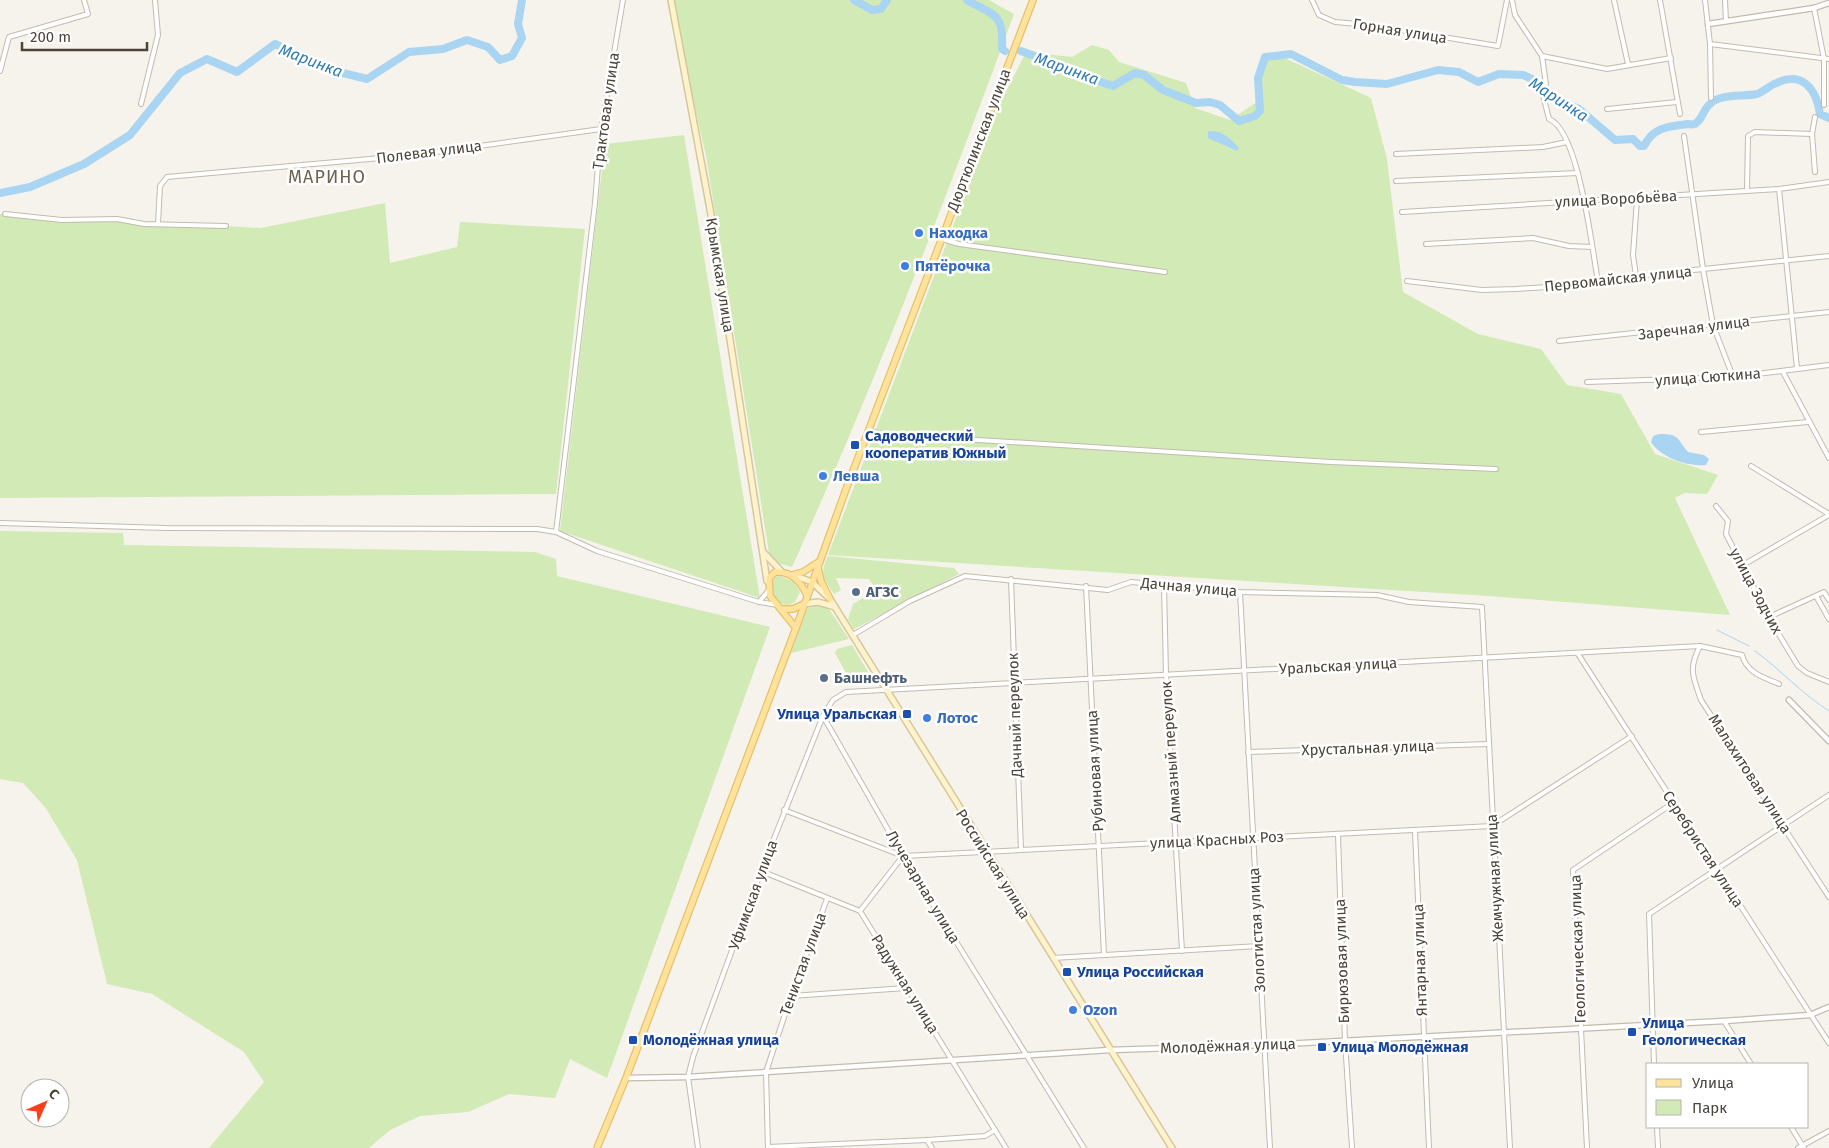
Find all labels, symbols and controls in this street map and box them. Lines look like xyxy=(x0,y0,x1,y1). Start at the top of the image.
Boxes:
street label: Горная улица xyxy=(1352,15,1448,47)
scale bar xyxy=(22,20,148,52)
text: 200 m xyxy=(30,28,71,46)
water label: Маринка xyxy=(276,40,345,81)
water label: Маринка xyxy=(1032,48,1101,89)
street label: Трактовая улица xyxy=(589,51,623,171)
street label: Дюртюлинская улица xyxy=(943,66,1015,215)
water label: Маринка xyxy=(1526,73,1592,126)
street label: Полевая улица xyxy=(375,137,483,167)
district label: МАРИНО xyxy=(288,166,366,188)
street label: улица Воробьёва xyxy=(1554,187,1678,211)
street label: Крымская улица xyxy=(702,216,738,334)
place label: Находка xyxy=(929,224,988,242)
marker: Находка xyxy=(913,227,925,239)
place label: Пятёрочка xyxy=(915,257,991,275)
marker: Пятёрочка xyxy=(899,260,911,272)
street label: Первомайская улица xyxy=(1543,262,1693,296)
street label: Заречная улица xyxy=(1637,312,1751,344)
street label: улица Сюткина xyxy=(1655,364,1761,390)
place label: Садоводческий кооператив Южный xyxy=(865,427,1006,462)
marker: Садоводческий кооператив Южный xyxy=(849,439,861,451)
place label: Левша xyxy=(833,467,879,485)
marker: Левша xyxy=(817,470,829,482)
street label: улица Зодчих xyxy=(1726,545,1787,638)
street label: Дачная улица xyxy=(1139,574,1238,600)
place label: АГЗС xyxy=(865,583,899,601)
marker: АГЗС xyxy=(850,586,862,598)
street label: Дачный переулок xyxy=(1004,652,1026,779)
street label: Уральская улица xyxy=(1278,654,1398,678)
place label: Башнефть xyxy=(834,669,907,687)
marker: Башнефть xyxy=(818,672,830,684)
street label: Алмазный переулок xyxy=(1157,680,1185,824)
place label: Улица Уральская xyxy=(776,705,897,723)
marker: Улица Уральская xyxy=(901,708,913,720)
place label: Лотос xyxy=(937,709,979,727)
street label: Рубиновая улица xyxy=(1083,710,1107,832)
street label: Малахитовая улица xyxy=(1705,711,1795,837)
marker: Лотос xyxy=(921,712,933,724)
street label: Хрустальная улица xyxy=(1301,737,1435,759)
street label: Серебристая улица xyxy=(1659,787,1747,911)
street label: Российская улица xyxy=(952,806,1034,922)
street label: Жемчужная улица xyxy=(1483,814,1507,942)
street label: Лучезарная улица xyxy=(882,827,964,947)
street label: улица Красных Роз xyxy=(1150,828,1284,852)
street label: Уфимская улица xyxy=(725,838,781,952)
street label: Золотистая улица xyxy=(1245,867,1269,993)
street label: Геологическая улица xyxy=(1566,874,1590,1024)
street label: Бирюзовая улица xyxy=(1331,898,1353,1024)
street label: Янтарная улица xyxy=(1409,904,1431,1016)
street label: Тенистая улица xyxy=(776,910,830,1018)
street label: Радужная улица xyxy=(867,931,943,1037)
place label: Улица Российская xyxy=(1076,963,1204,981)
marker: Улица Российская xyxy=(1061,966,1073,978)
place label: Ozon xyxy=(1083,1001,1117,1019)
marker: Ozon xyxy=(1067,1004,1079,1016)
place label: Улица Геологическая xyxy=(1641,1014,1746,1049)
marker: Улица Геологическая xyxy=(1626,1026,1638,1038)
place label: Молодёжная улица xyxy=(643,1031,779,1049)
marker: Молодёжная улица xyxy=(627,1034,639,1046)
street label: Молодёжная улица xyxy=(1160,1035,1296,1057)
place label: Улица Молодёжная xyxy=(1331,1038,1469,1056)
marker: Улица Молодёжная xyxy=(1316,1041,1328,1053)
legend xyxy=(1646,1063,1809,1128)
text: Улица xyxy=(1692,1074,1734,1092)
north arrow xyxy=(20,1078,70,1128)
text: С xyxy=(45,1085,63,1103)
text: Парк xyxy=(1692,1099,1727,1117)

